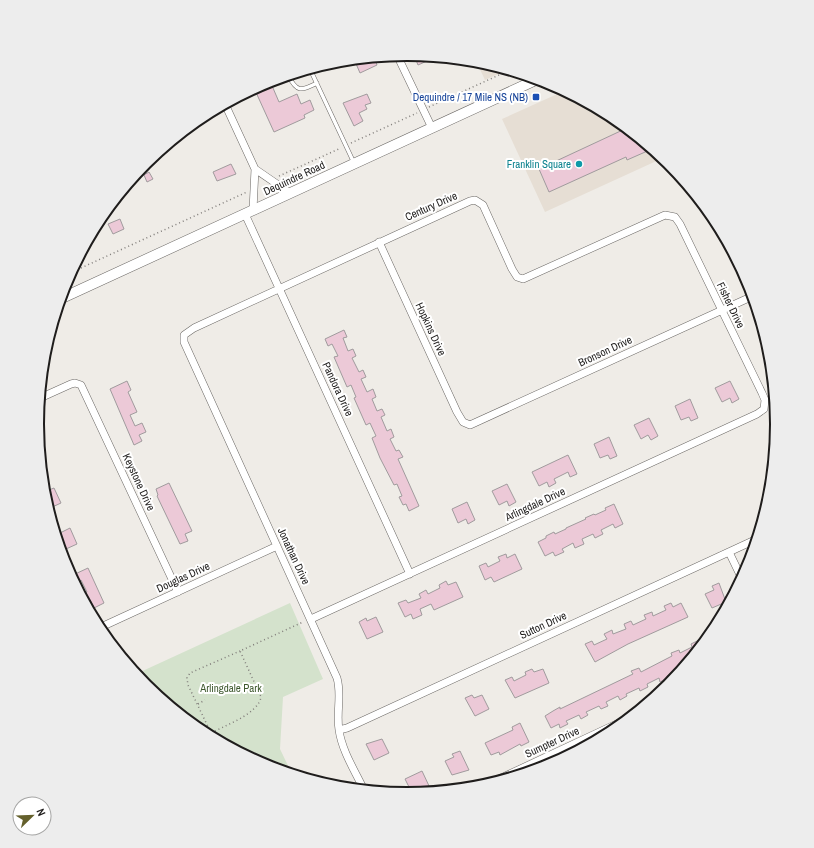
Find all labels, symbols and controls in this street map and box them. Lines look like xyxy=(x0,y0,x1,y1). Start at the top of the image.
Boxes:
place label: Dequindre / 17 Mile NS (NB) xyxy=(413,90,528,104)
marker: Dequindre / 17 Mile NS (NB) xyxy=(531,92,541,102)
place label: Franklin Square xyxy=(507,157,571,171)
street label: Dequindre Road xyxy=(261,158,327,198)
marker: Franklin Square xyxy=(574,159,584,169)
street label: Century Drive xyxy=(403,188,459,224)
street label: Fisher Drive xyxy=(714,280,748,330)
street label: Hopkins Drive xyxy=(413,300,449,358)
street label: Bronson Drive xyxy=(576,332,634,370)
street label: Pandora Drive xyxy=(319,360,357,418)
street label: Keystone Drive xyxy=(120,451,158,513)
street label: Arlingdale Drive xyxy=(502,484,567,524)
street label: Jonathan Drive xyxy=(275,525,313,587)
street label: Douglas Drive xyxy=(154,559,212,595)
street label: Sutton Drive xyxy=(517,608,569,642)
park label: Arlingdale Park xyxy=(199,681,262,695)
street label: Sumpter Drive xyxy=(523,723,581,761)
north arrow xyxy=(12,796,52,836)
text: N xyxy=(33,806,49,818)

